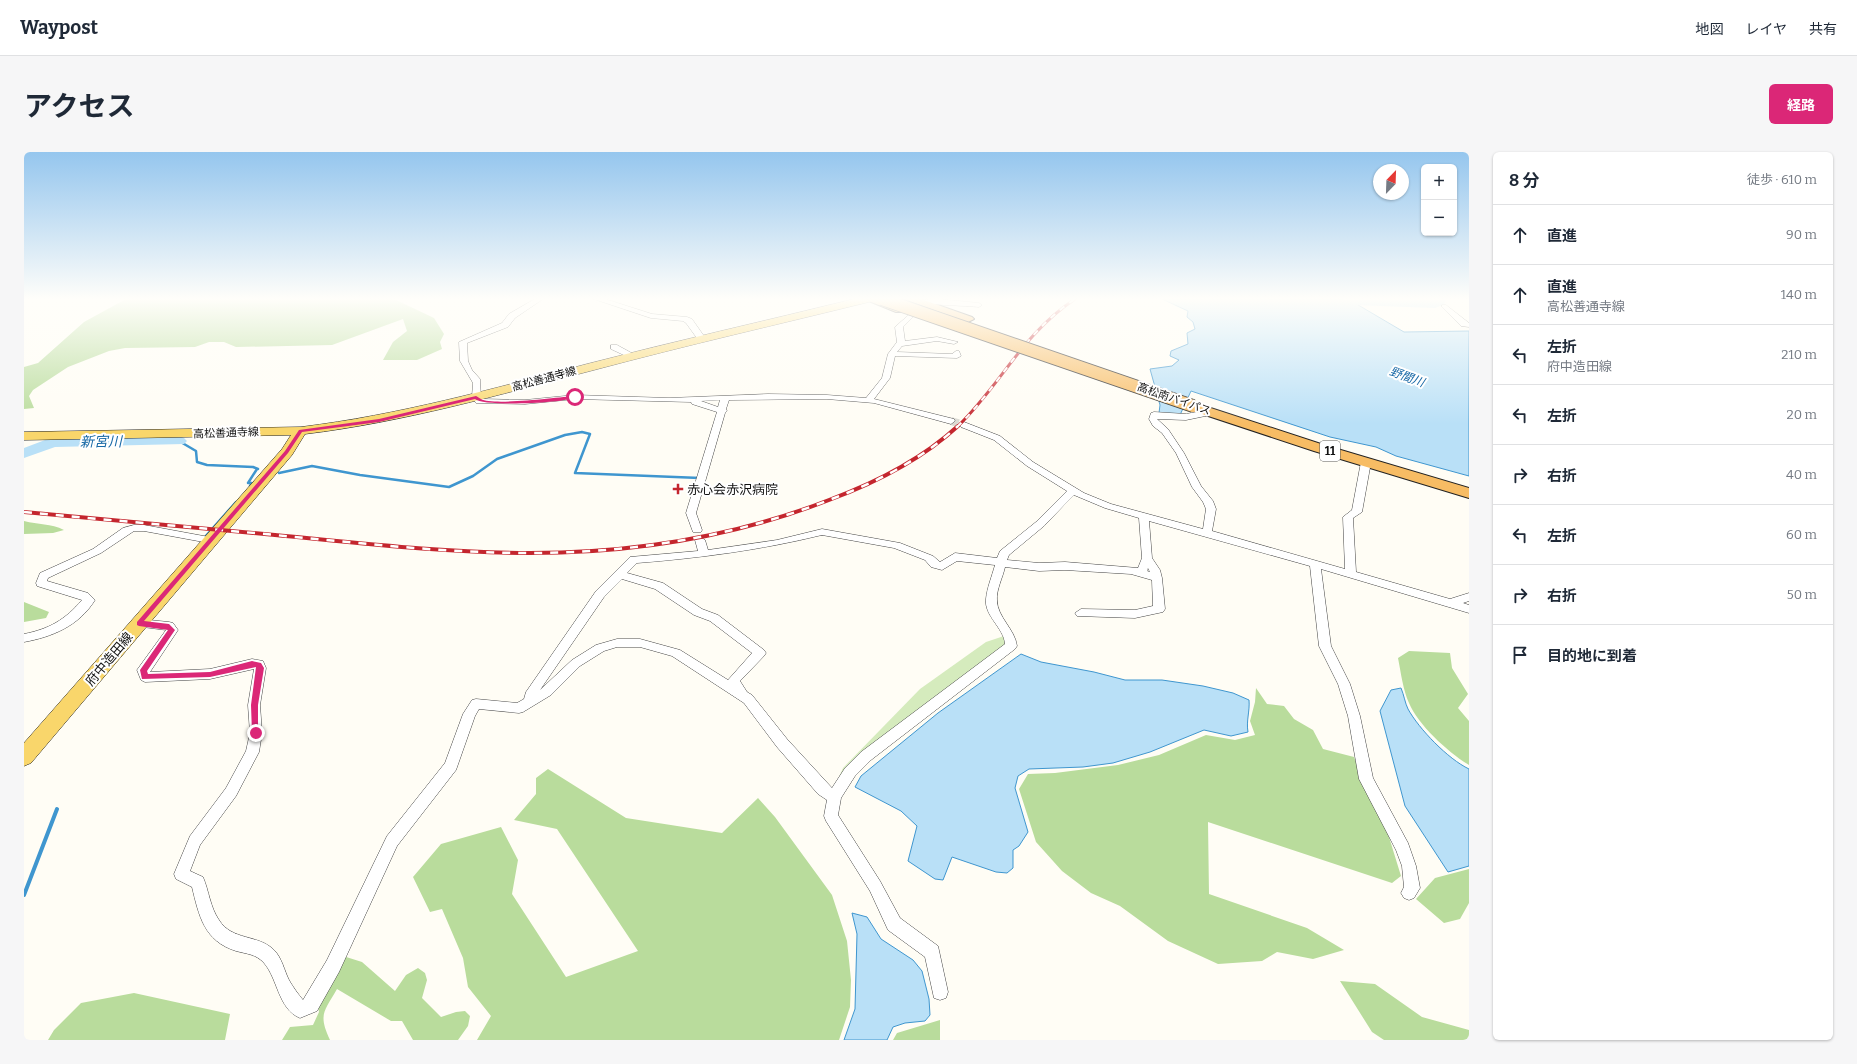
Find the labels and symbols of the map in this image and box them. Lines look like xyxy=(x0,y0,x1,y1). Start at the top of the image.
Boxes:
north arrow xyxy=(1373,164,1409,200)
street label: 高松善通寺線 xyxy=(510,364,578,394)
water label: 野間川 xyxy=(1388,364,1428,390)
street label: 高松南バイパス xyxy=(1136,380,1212,418)
route start xyxy=(566,388,584,406)
street label: 高松善通寺線 xyxy=(193,425,259,441)
water label: 新宮川 xyxy=(80,433,124,451)
road number: 11 xyxy=(1320,441,1340,461)
place label: 赤心会赤沢病院 xyxy=(687,482,778,497)
marker: 赤心会赤沢病院 xyxy=(672,483,684,495)
street label: 府中造田線 xyxy=(82,629,136,689)
route end xyxy=(247,724,265,742)

